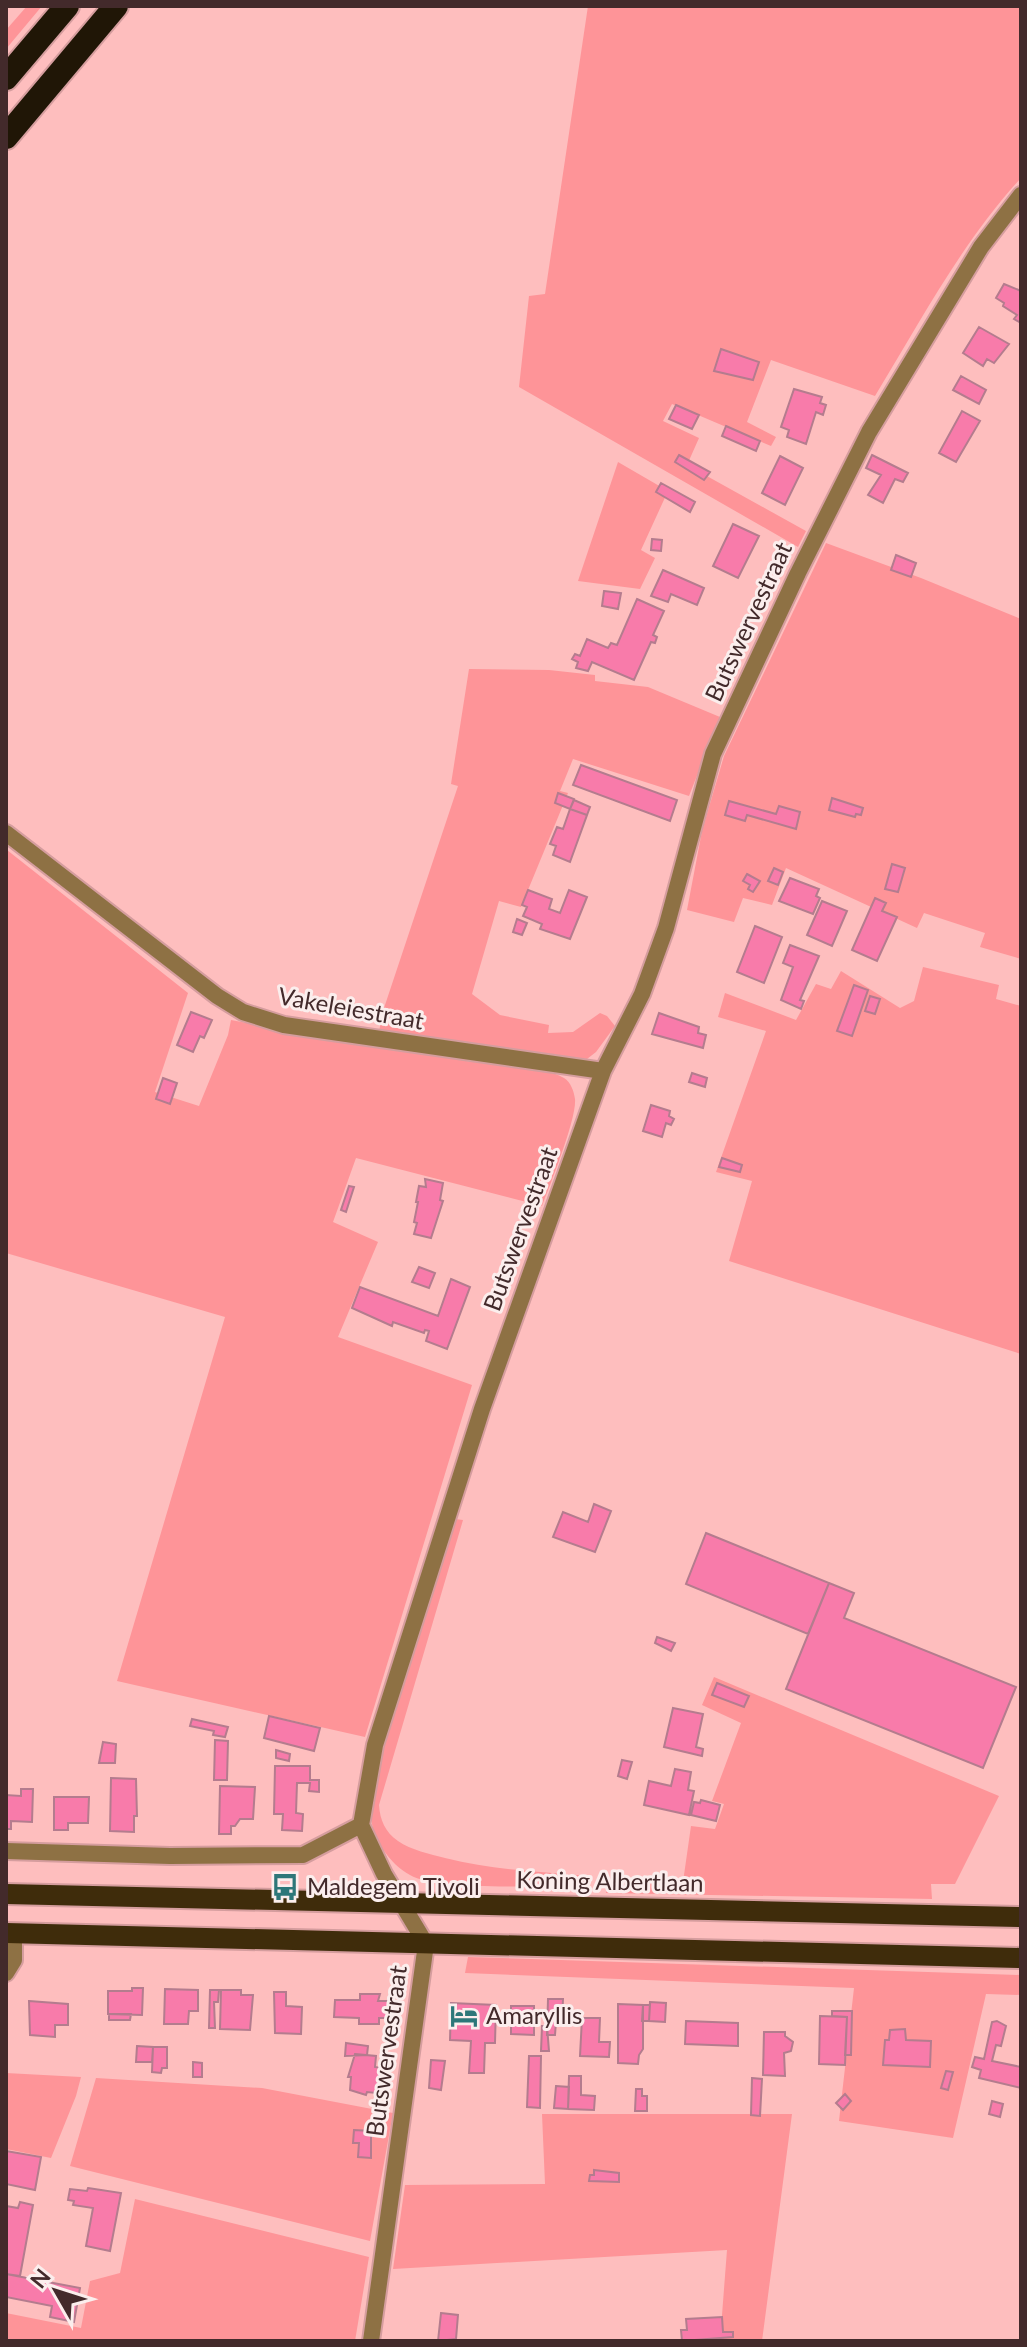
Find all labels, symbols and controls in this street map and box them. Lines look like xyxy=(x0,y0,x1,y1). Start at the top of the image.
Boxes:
street label: Butswervestraat xyxy=(698,537,797,706)
street label: Vakeleiestraat xyxy=(276,980,427,1035)
street label: Butswervestraat xyxy=(476,1142,563,1314)
street label: Koning Albertlaan xyxy=(516,1864,704,1897)
place label: Maldegem Tivoli xyxy=(307,1871,480,1900)
bus stop icon: Maldegem Tivoli xyxy=(270,1872,300,1902)
street label: Butswervestraat xyxy=(359,1963,412,2138)
place label: Amaryllis xyxy=(486,2000,582,2029)
hotel icon: Amaryllis xyxy=(449,2001,479,2031)
north arrow xyxy=(16,2251,96,2331)
text: N xyxy=(24,2263,56,2293)

